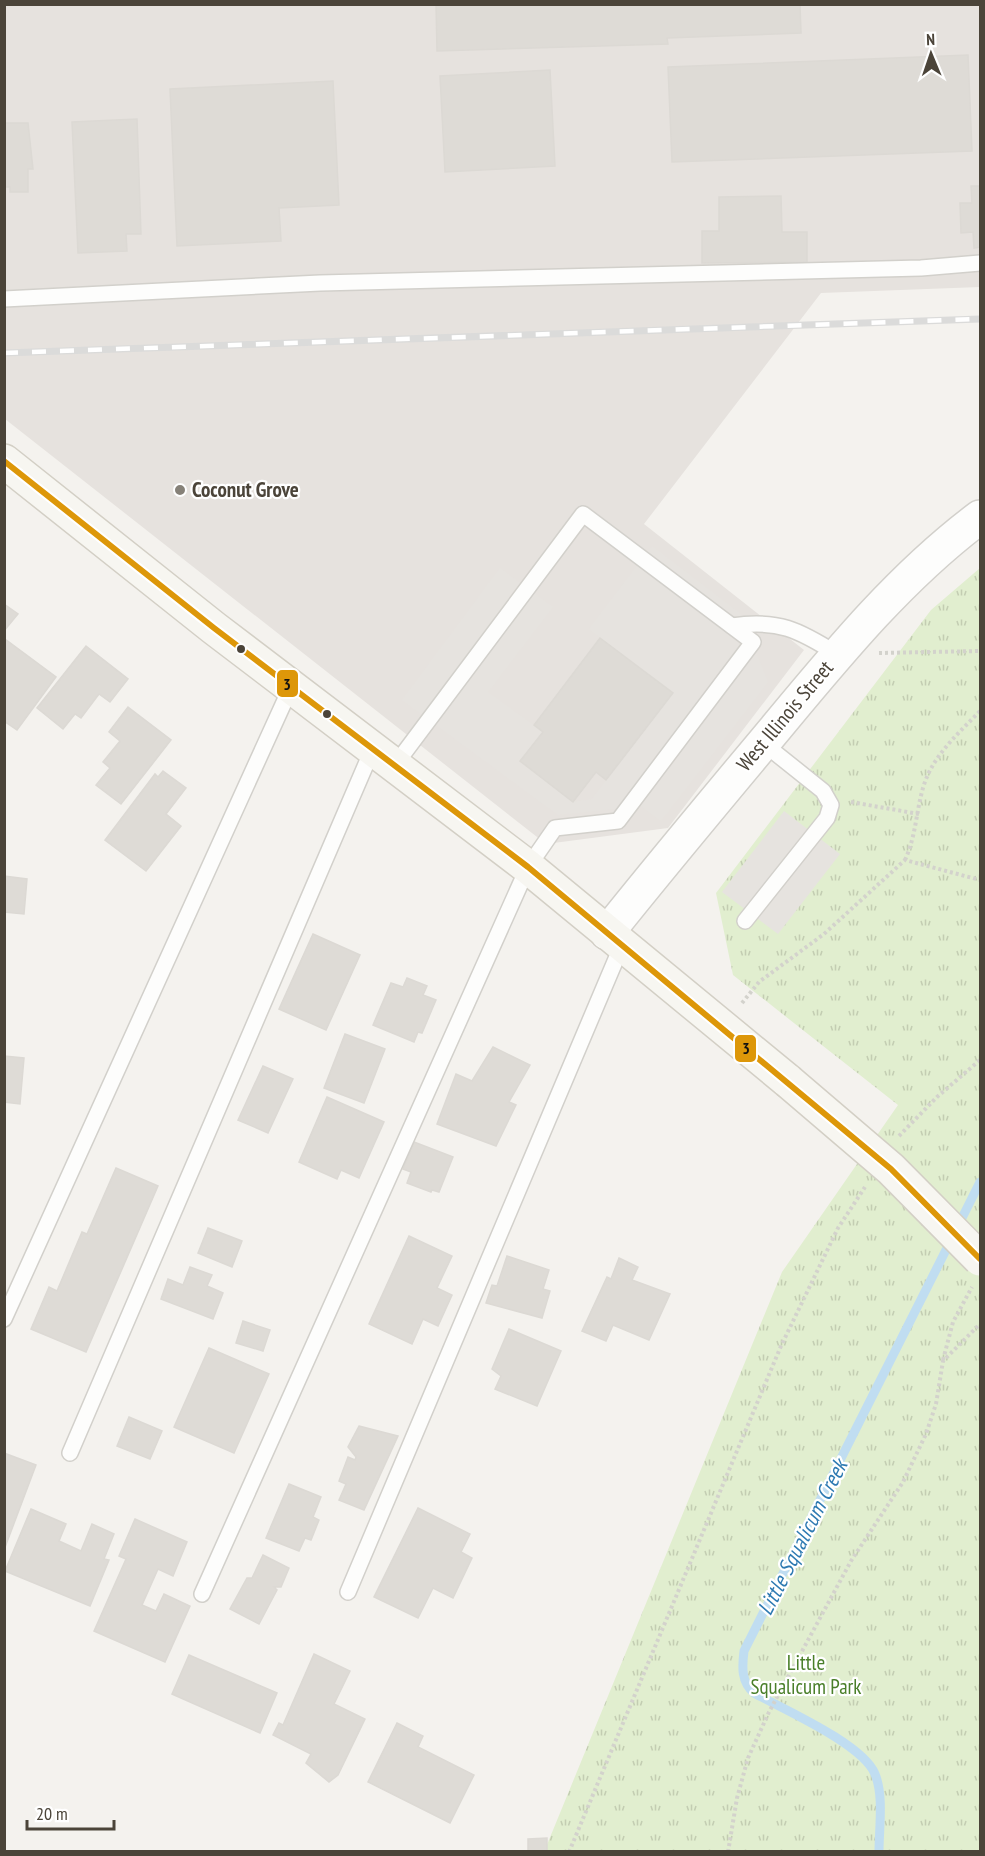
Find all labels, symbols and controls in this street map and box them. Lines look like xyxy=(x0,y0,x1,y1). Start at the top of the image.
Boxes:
north arrow xyxy=(901,24,961,84)
text: N xyxy=(926,29,935,49)
place label: Coconut Grove xyxy=(192,476,299,503)
marker: Coconut Grove xyxy=(173,483,187,497)
unlabelled marker xyxy=(235,643,247,655)
street label: West Illinois Street xyxy=(730,655,839,777)
line badge: 3 xyxy=(276,669,299,698)
text: 3 xyxy=(283,674,291,694)
unlabelled marker xyxy=(321,708,333,720)
line badge: 3 xyxy=(734,1034,757,1063)
text: 3 xyxy=(742,1038,750,1058)
water label: Little Squalicum Creek xyxy=(751,1452,854,1619)
park label: Little Squalicum Park xyxy=(751,1649,861,1700)
scale bar xyxy=(27,1793,114,1831)
text: 20 m xyxy=(36,1802,68,1825)

